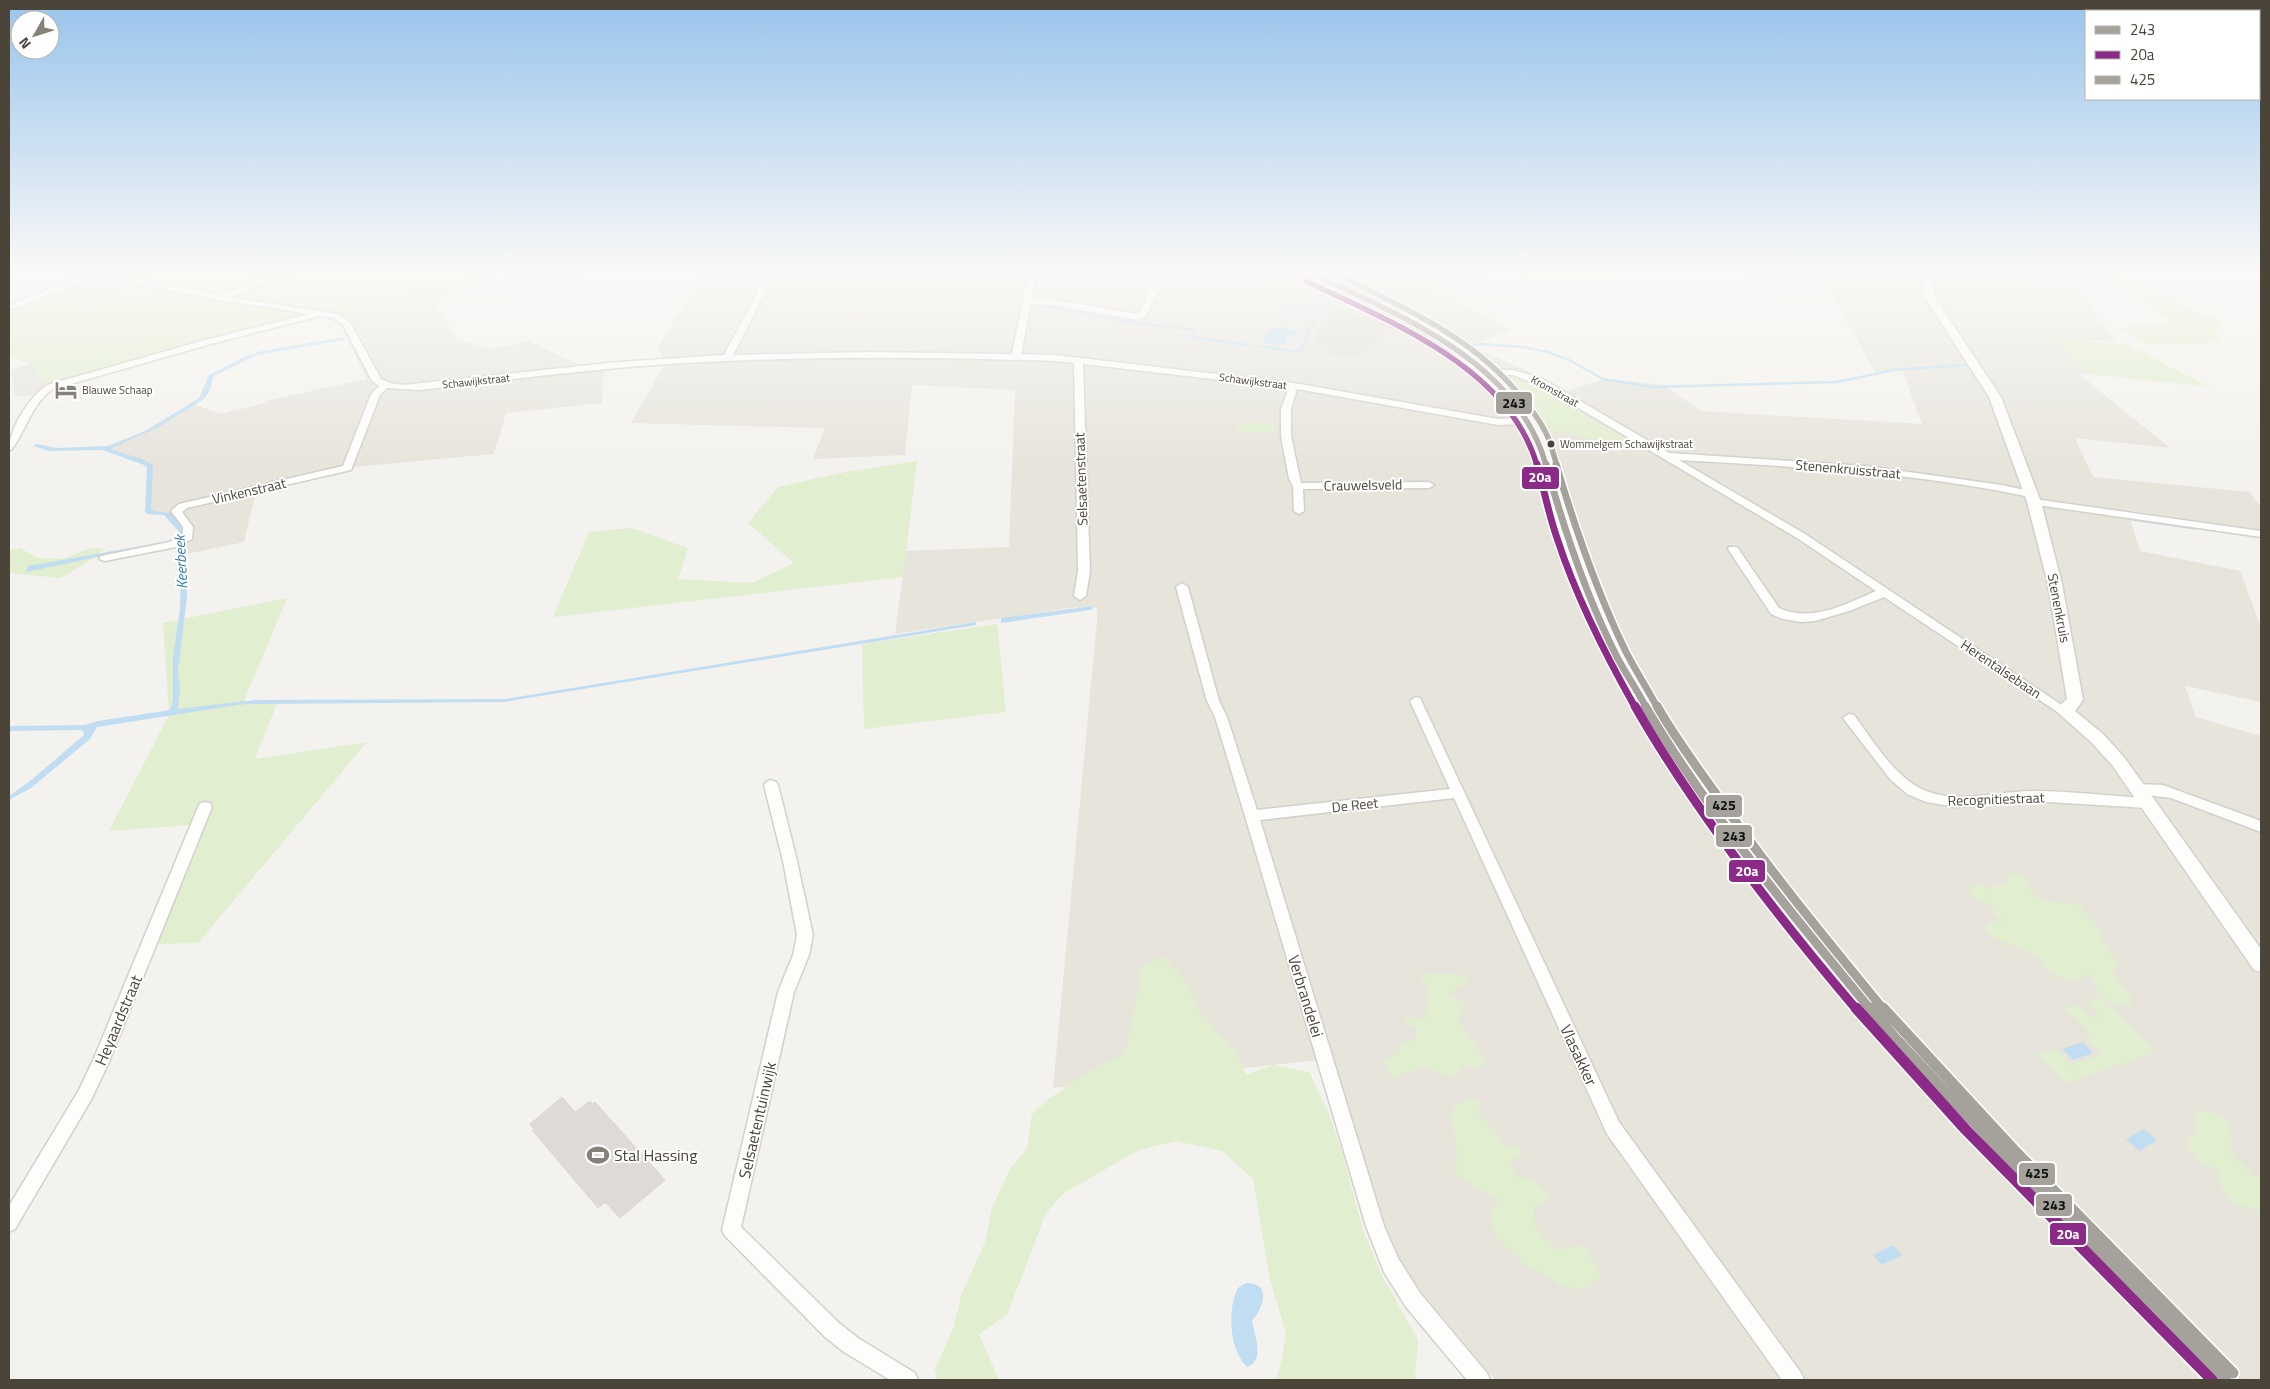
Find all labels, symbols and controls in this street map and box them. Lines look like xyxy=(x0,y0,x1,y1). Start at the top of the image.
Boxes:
north arrow xyxy=(10,10,60,60)
legend xyxy=(2085,10,2260,100)
text: 243 xyxy=(2130,18,2155,41)
text: N xyxy=(13,33,36,54)
text: 20a xyxy=(2130,43,2155,66)
text: 425 xyxy=(2130,68,2155,91)
street label: Schawijkstraat xyxy=(441,369,511,393)
street label: Schawijkstraat xyxy=(1218,369,1288,393)
street label: Kromstraat xyxy=(1528,371,1582,411)
hotel icon: Blauwe Schaap xyxy=(53,377,79,403)
place label: Blauwe Schaap xyxy=(82,382,153,398)
line badge: 243 xyxy=(1495,391,1533,415)
text: 243 xyxy=(1502,392,1526,413)
street label: Selsaetenstraat xyxy=(1068,432,1093,526)
place label: Wommelgem Schawijkstraat xyxy=(1560,436,1693,452)
marker: Wommelgem Schawijkstraat xyxy=(1546,439,1556,449)
street label: Stenenkruisstraat xyxy=(1795,453,1902,484)
line badge: 20a xyxy=(1521,466,1560,490)
text: 20a xyxy=(1529,466,1551,487)
street label: Vinkenstraat xyxy=(210,472,288,509)
street label: Crauwelsveld xyxy=(1324,473,1402,496)
water label: Keerbeek xyxy=(167,532,193,590)
street label: Stenenkruis xyxy=(2042,571,2076,644)
street label: Herentalsebaan xyxy=(1957,634,2046,703)
street label: Recognitiestraat xyxy=(1947,786,2045,811)
street label: De Reet xyxy=(1331,792,1379,817)
line badge: 425 xyxy=(1705,794,1743,818)
text: 425 xyxy=(1712,794,1736,815)
line badge: 243 xyxy=(1715,824,1753,848)
text: 243 xyxy=(1722,825,1746,846)
line badge: 20a xyxy=(1728,859,1766,883)
text: 20a xyxy=(1736,860,1758,881)
street label: Verbrandelei xyxy=(1282,952,1330,1040)
street label: Heyaardstraat xyxy=(88,971,148,1069)
street label: Vlasakker xyxy=(1554,1020,1604,1090)
street label: Selsaetentuinwijk xyxy=(732,1059,782,1181)
sports icon: Stal Hassing xyxy=(585,1142,611,1168)
place label: Stal Hassing xyxy=(614,1143,697,1167)
line badge: 425 xyxy=(2018,1162,2056,1186)
text: 425 xyxy=(2025,1162,2049,1183)
line badge: 243 xyxy=(2035,1193,2073,1217)
text: 243 xyxy=(2042,1194,2066,1215)
line badge: 20a xyxy=(2049,1222,2087,1246)
text: 20a xyxy=(2057,1223,2079,1244)

